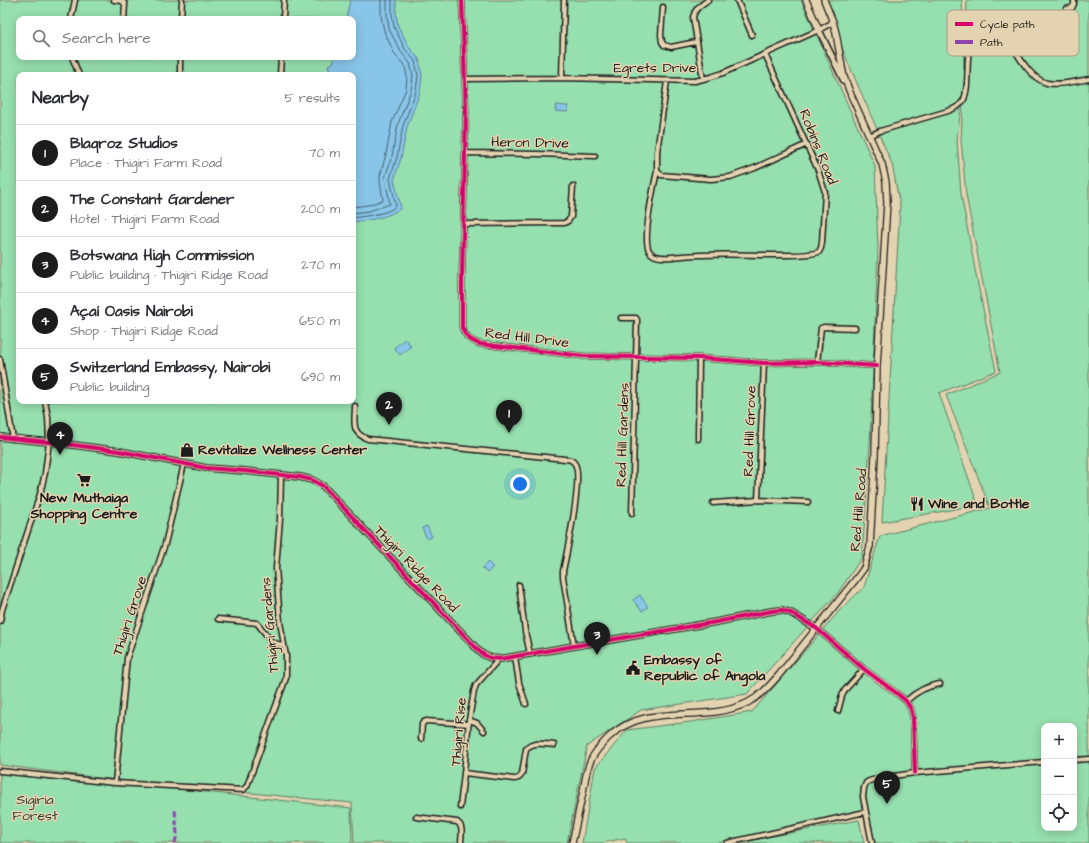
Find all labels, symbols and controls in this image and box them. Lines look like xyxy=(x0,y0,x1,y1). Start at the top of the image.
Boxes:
legend xyxy=(947,10,1079,56)
search box xyxy=(16,16,356,60)
text: Cycle path xyxy=(980,17,1035,33)
icon: search xyxy=(30,27,52,49)
text: Search here xyxy=(62,28,151,49)
text: Path xyxy=(980,35,1003,50)
street label: Egrets Drive xyxy=(614,58,697,78)
text: Nearby xyxy=(32,86,89,110)
text: 5 results xyxy=(284,89,340,107)
street label: Robins Road xyxy=(794,106,842,188)
street label: Heron Drive xyxy=(491,132,570,154)
text: Blaqroz Studios xyxy=(70,133,178,154)
text: 1 xyxy=(44,144,46,162)
text: 70 m xyxy=(308,144,340,162)
text: Place · Thigiri Farm Road xyxy=(70,154,222,172)
text: The Constant Gardener xyxy=(70,189,234,210)
text: 2 xyxy=(41,200,49,218)
text: 200 m xyxy=(301,200,340,218)
text: Hotel · Thigiri Farm Road xyxy=(70,210,219,228)
text: Botswana High Commission xyxy=(70,245,254,266)
text: 3 xyxy=(42,256,48,274)
text: 270 m xyxy=(301,256,340,274)
text: Public building · Thigiri Ridge Road xyxy=(70,266,268,284)
text: Açaí Oasis Nairobi xyxy=(70,301,193,322)
text: 4 xyxy=(41,312,49,330)
text: 650 m xyxy=(299,312,340,330)
text: Shop · Thigiri Ridge Road xyxy=(70,322,218,340)
street label: Red Hill Drive xyxy=(484,323,571,353)
text: Switzerland Embassy, Nairobi xyxy=(70,357,270,378)
text: 5 xyxy=(40,368,50,386)
text: 690 m xyxy=(301,368,340,386)
text: Public building xyxy=(70,378,149,396)
street label: Red Hill Gardens xyxy=(611,383,635,487)
street label: Red Hill Grove xyxy=(738,385,762,477)
pin: 2 xyxy=(376,392,402,425)
pin: 1 xyxy=(496,400,522,433)
pin: 4 xyxy=(47,422,73,455)
place label: Revitalize Wellness Center xyxy=(198,440,367,460)
shop icon: Revitalize Wellness Center xyxy=(179,442,195,458)
street label: Red Hill Road xyxy=(845,468,873,552)
supermarket icon: New Muthaiga Shopping Centre xyxy=(76,472,92,488)
your location xyxy=(510,474,530,494)
place label: New Muthaiga Shopping Centre xyxy=(30,488,138,525)
place label: Wine and Bottle xyxy=(927,494,1030,514)
restaurant icon: Wine and Bottle xyxy=(909,496,925,512)
street label: Thigiri Ridge Road xyxy=(369,521,463,617)
street label: Thigiri Grove xyxy=(108,573,152,658)
street label: Thigiri Gardens xyxy=(256,576,284,674)
pin: 3 xyxy=(584,622,610,655)
place label: Embassy of Republic of Angola xyxy=(644,650,766,687)
public building icon: Embassy of Republic of Angola xyxy=(625,660,641,676)
street label: Thigiri Rise xyxy=(446,696,472,767)
map controls xyxy=(1041,723,1077,831)
button: + xyxy=(1041,723,1077,759)
button: − xyxy=(1041,759,1077,795)
pin: 5 xyxy=(874,771,900,804)
park label: Sigiria Forest xyxy=(12,790,58,826)
button: locate xyxy=(1041,795,1077,831)

